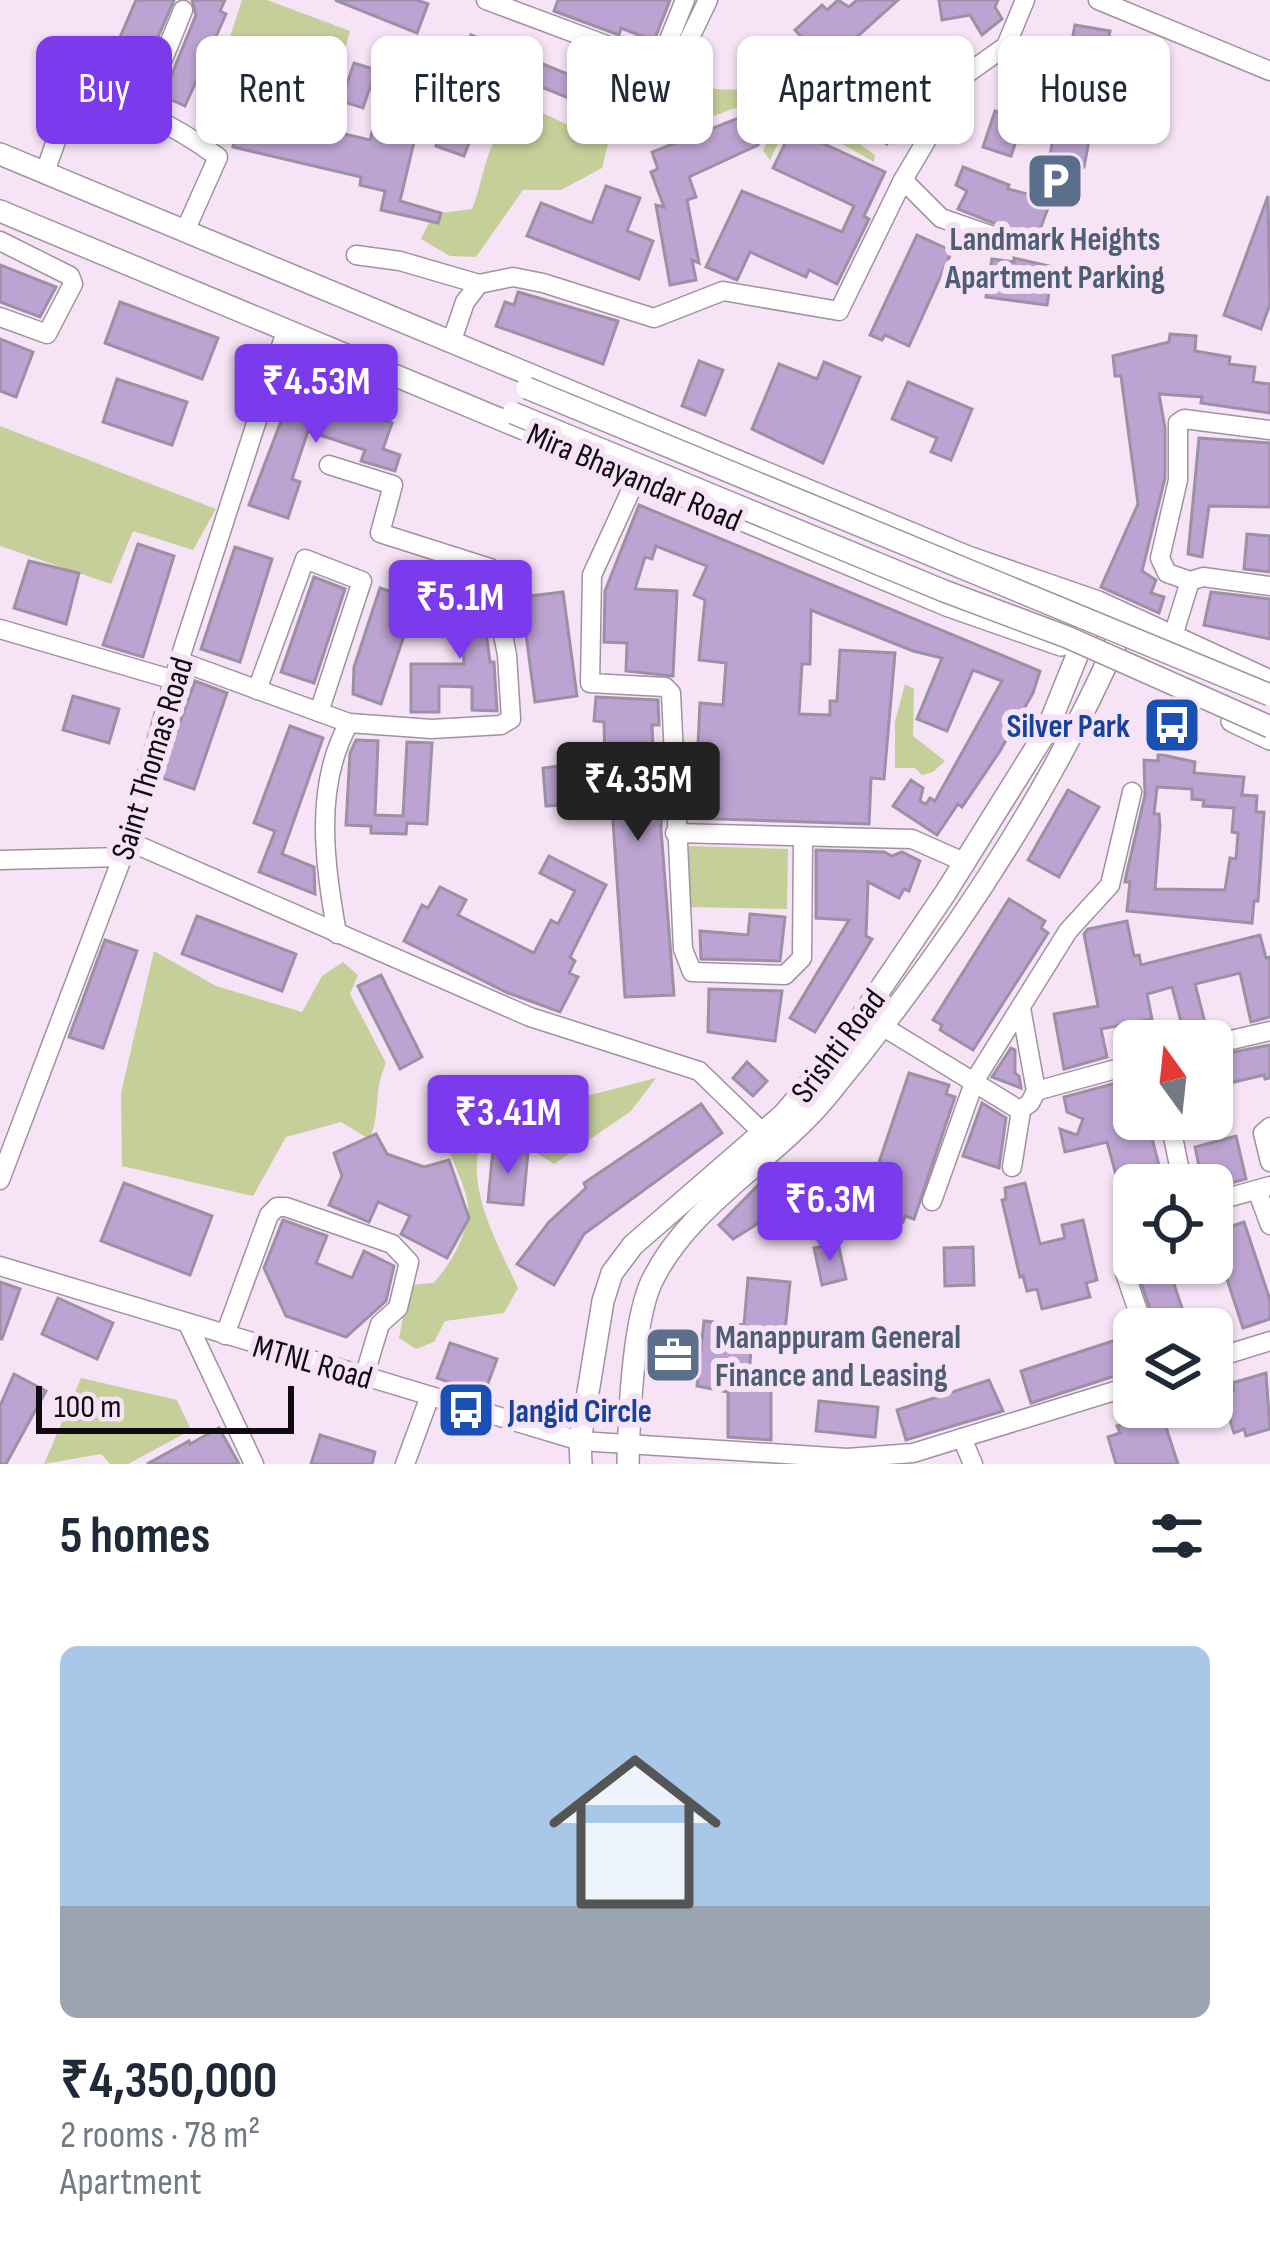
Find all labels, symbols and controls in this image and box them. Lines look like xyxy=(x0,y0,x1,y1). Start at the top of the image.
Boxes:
chip: Buy xyxy=(36,36,172,144)
chip: Rent xyxy=(196,36,347,144)
chip: Filters xyxy=(371,36,543,144)
chip: New xyxy=(567,36,713,144)
chip: Apartment xyxy=(737,36,974,144)
chip: House xyxy=(998,36,1170,144)
parking icon: Landmark Heights Apartment Parking xyxy=(1024,150,1086,212)
place label: Landmark Heights Apartment Parking xyxy=(944,220,1165,298)
pin: ₹4.53M xyxy=(218,344,414,446)
text: ₹4.53M xyxy=(262,359,370,406)
street label: Mira Bhayandar Road xyxy=(521,415,748,541)
pin: ₹5.1M xyxy=(376,560,544,662)
text: ₹5.1M xyxy=(416,575,504,622)
street label: Saint Thomas Road xyxy=(103,653,203,865)
bus stop icon: Silver Park xyxy=(1141,694,1203,756)
place label: Silver Park xyxy=(1007,707,1130,747)
pin: ₹4.35M xyxy=(540,742,736,844)
text: ₹4.35M xyxy=(584,757,692,804)
street label: Srishti Road xyxy=(783,981,894,1111)
north arrow xyxy=(1113,1020,1233,1140)
map controls xyxy=(1113,1020,1233,1428)
pin: ₹3.41M xyxy=(410,1075,606,1177)
text: ₹3.41M xyxy=(455,1090,561,1137)
pin: ₹6.3M xyxy=(746,1162,914,1264)
button: locate xyxy=(1113,1164,1233,1284)
text: ₹6.3M xyxy=(784,1177,876,1224)
button: layers xyxy=(1113,1308,1233,1428)
place label: Manappuram General Finance and Leasing xyxy=(715,1318,961,1396)
office icon: Manappuram General Finance and Leasing xyxy=(642,1324,704,1386)
street label: MTNL Road xyxy=(248,1327,377,1399)
bus stop icon: Jangid Circle xyxy=(435,1379,497,1441)
scale bar xyxy=(36,1380,294,1433)
text: 100 m xyxy=(54,1387,121,1427)
place label: Jangid Circle xyxy=(507,1392,652,1432)
icon: filters xyxy=(1144,1503,1210,1569)
text: 5 homes xyxy=(60,1506,210,1567)
icon: home xyxy=(527,1724,743,1940)
text: ₹4,350,000 xyxy=(60,2051,277,2112)
text: 2 rooms · 78 m² xyxy=(60,2112,260,2159)
text: Apartment xyxy=(60,2159,202,2206)

